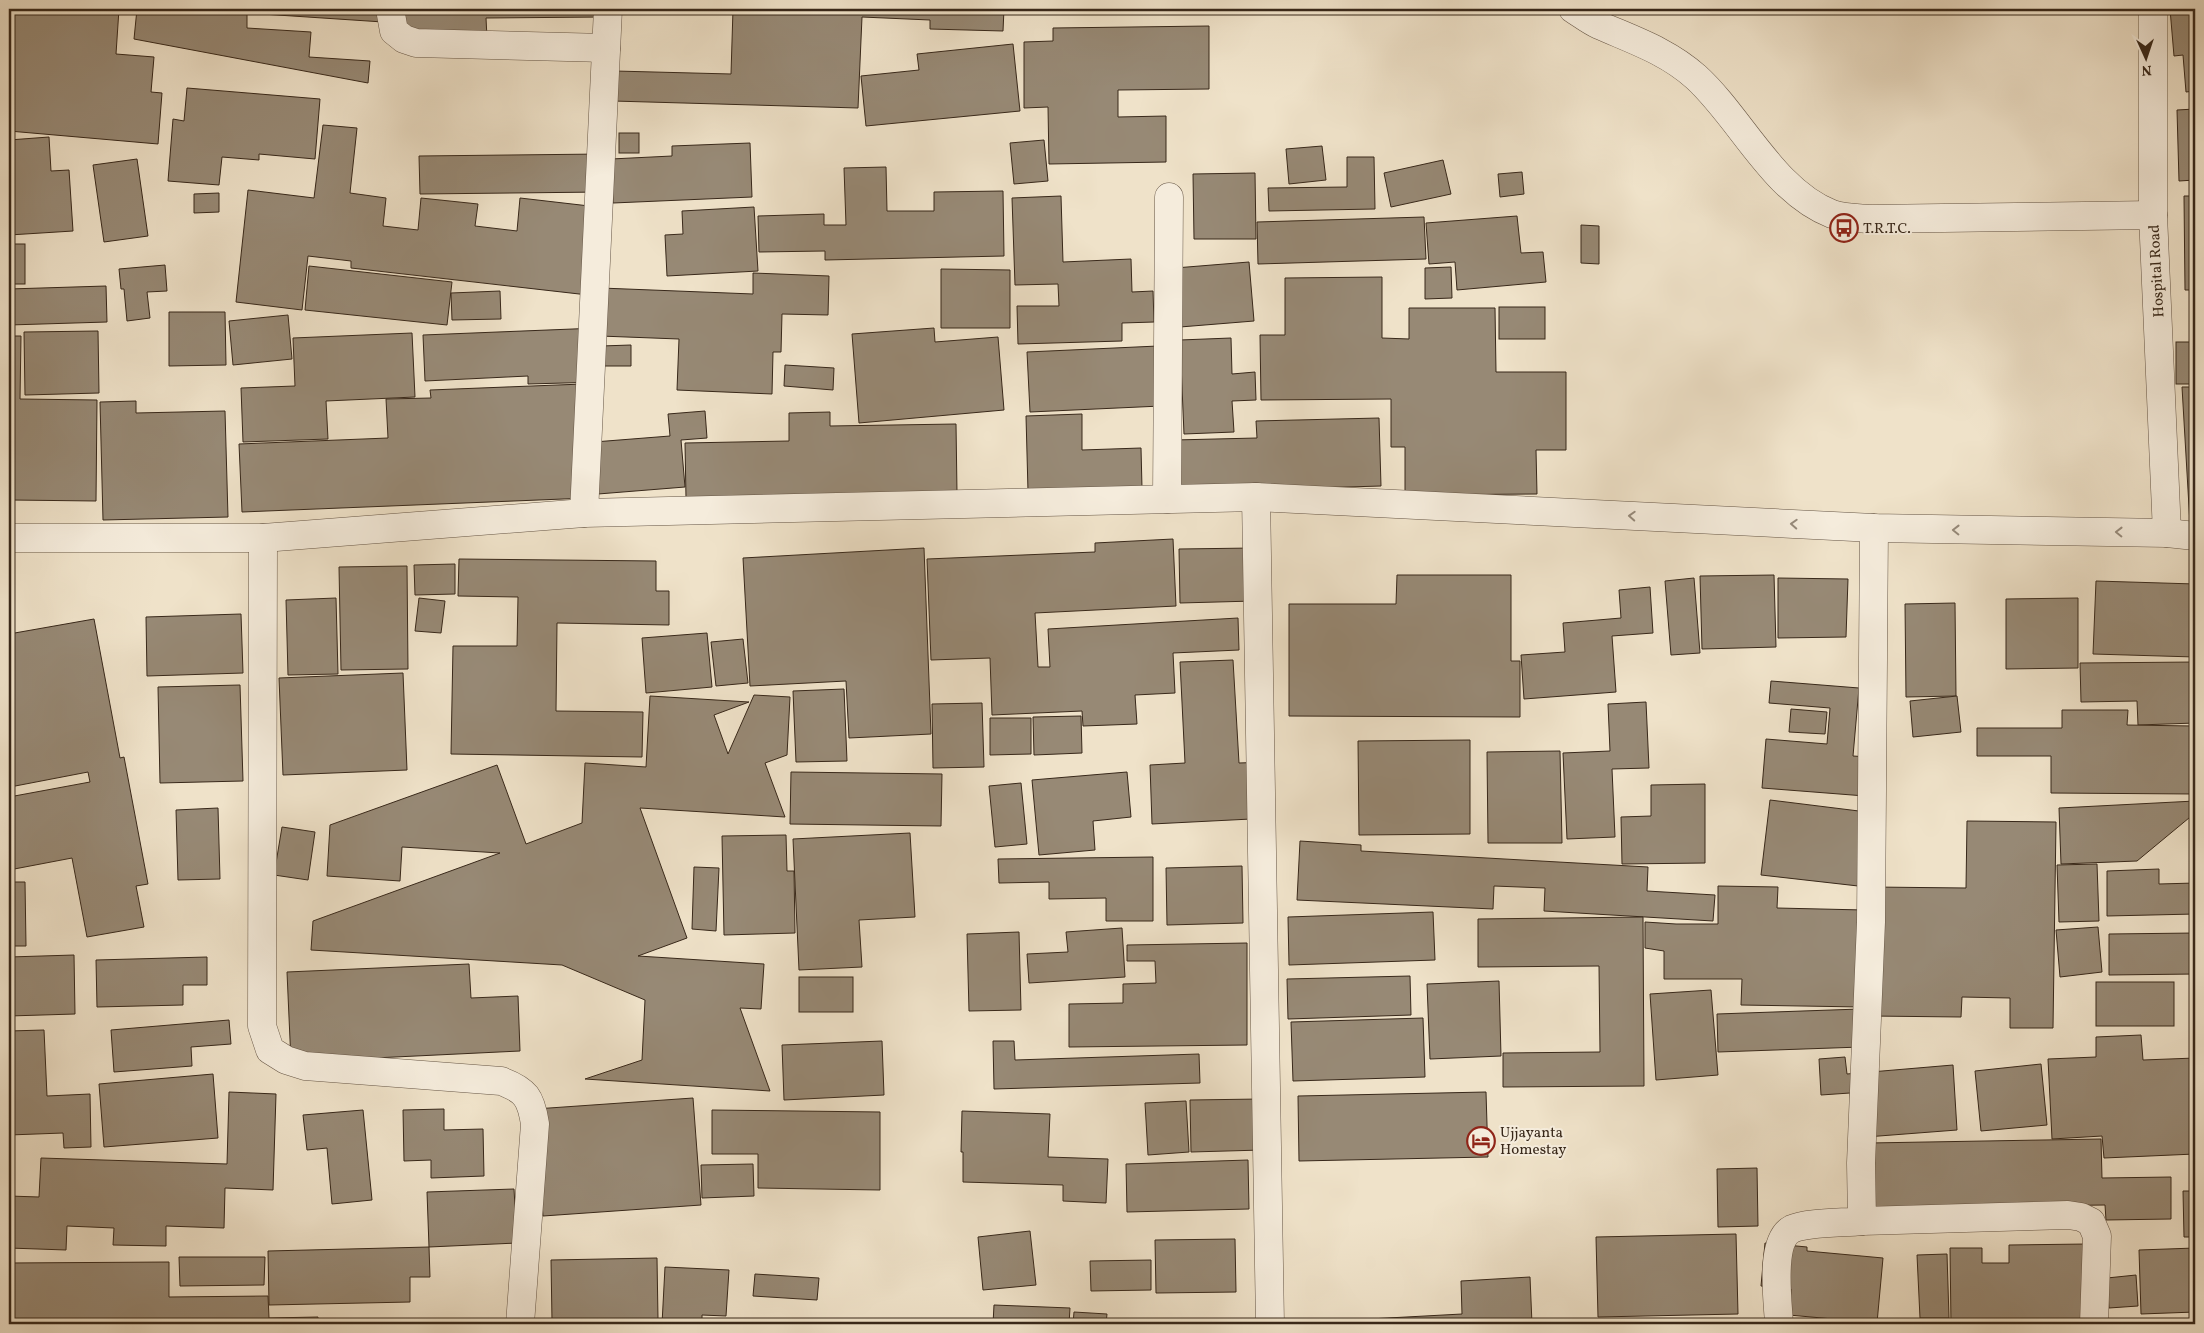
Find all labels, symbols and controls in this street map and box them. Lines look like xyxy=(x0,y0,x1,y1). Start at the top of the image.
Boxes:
north arrow xyxy=(2122,32,2172,82)
text: N xyxy=(2141,60,2152,79)
bus stop icon: T.R.T.C. xyxy=(1829,213,1859,243)
place label: T.R.T.C. xyxy=(1863,219,1911,240)
street label: Hospital Road xyxy=(2145,224,2170,318)
one-way arrow xyxy=(1627,511,1635,522)
one-way arrow xyxy=(1790,519,1798,530)
one-way arrow xyxy=(1952,525,1960,535)
one-way arrow xyxy=(2115,527,2122,537)
place label: Ujjayanta Homestay xyxy=(1500,1123,1566,1161)
hotel icon: Ujjayanta Homestay xyxy=(1466,1126,1496,1156)

